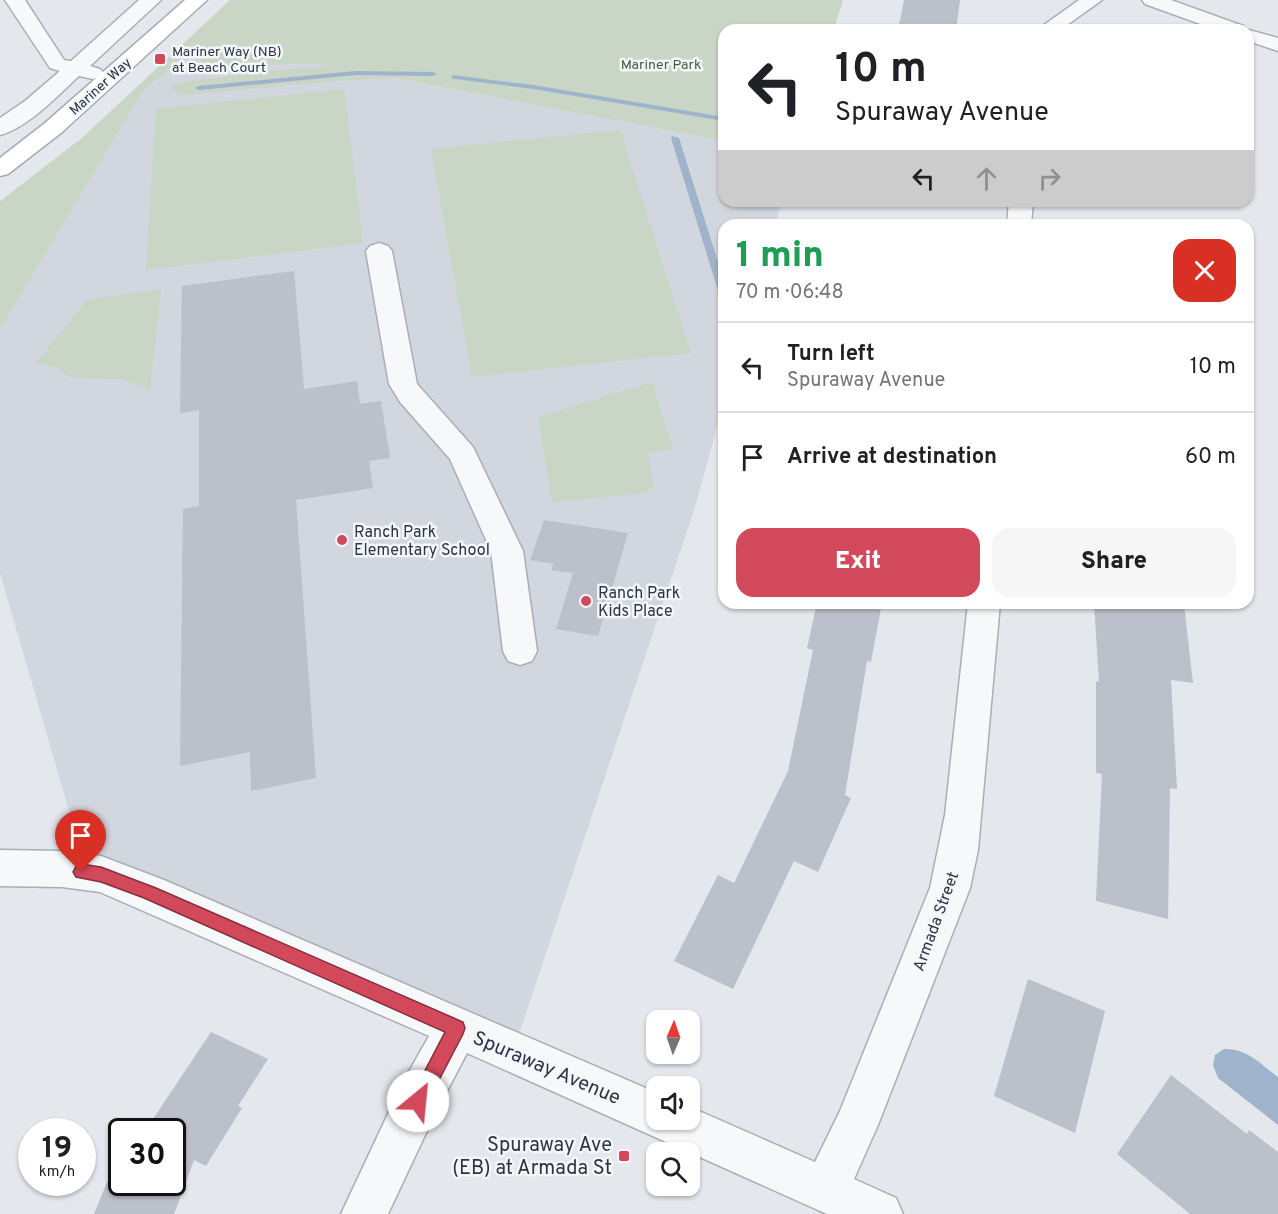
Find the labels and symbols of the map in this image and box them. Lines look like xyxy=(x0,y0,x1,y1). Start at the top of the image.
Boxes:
place label: Mariner Way (NB) at Beach Court xyxy=(172,44,281,77)
marker: Mariner Way (NB) at Beach Court xyxy=(153,52,167,66)
street label: Mariner Way xyxy=(66,55,136,119)
park label: Mariner Park xyxy=(621,57,701,74)
place label: Ranch Park Elementary School xyxy=(354,523,490,561)
marker: Ranch Park Elementary School xyxy=(335,533,349,547)
place label: Ranch Park Kids Place xyxy=(598,584,680,622)
marker: Ranch Park Kids Place xyxy=(579,594,593,608)
pin xyxy=(55,810,106,872)
street label: Armada Street xyxy=(910,869,964,974)
north arrow xyxy=(646,1010,700,1064)
street label: Spuraway Avenue xyxy=(468,1026,624,1112)
position arrow xyxy=(386,1069,450,1133)
speed limit sign: 30 xyxy=(108,1118,186,1196)
place label: Spuraway Ave (EB) at Armada St xyxy=(452,1133,612,1182)
marker: Spuraway Ave (EB) at Armada St xyxy=(617,1149,631,1163)

